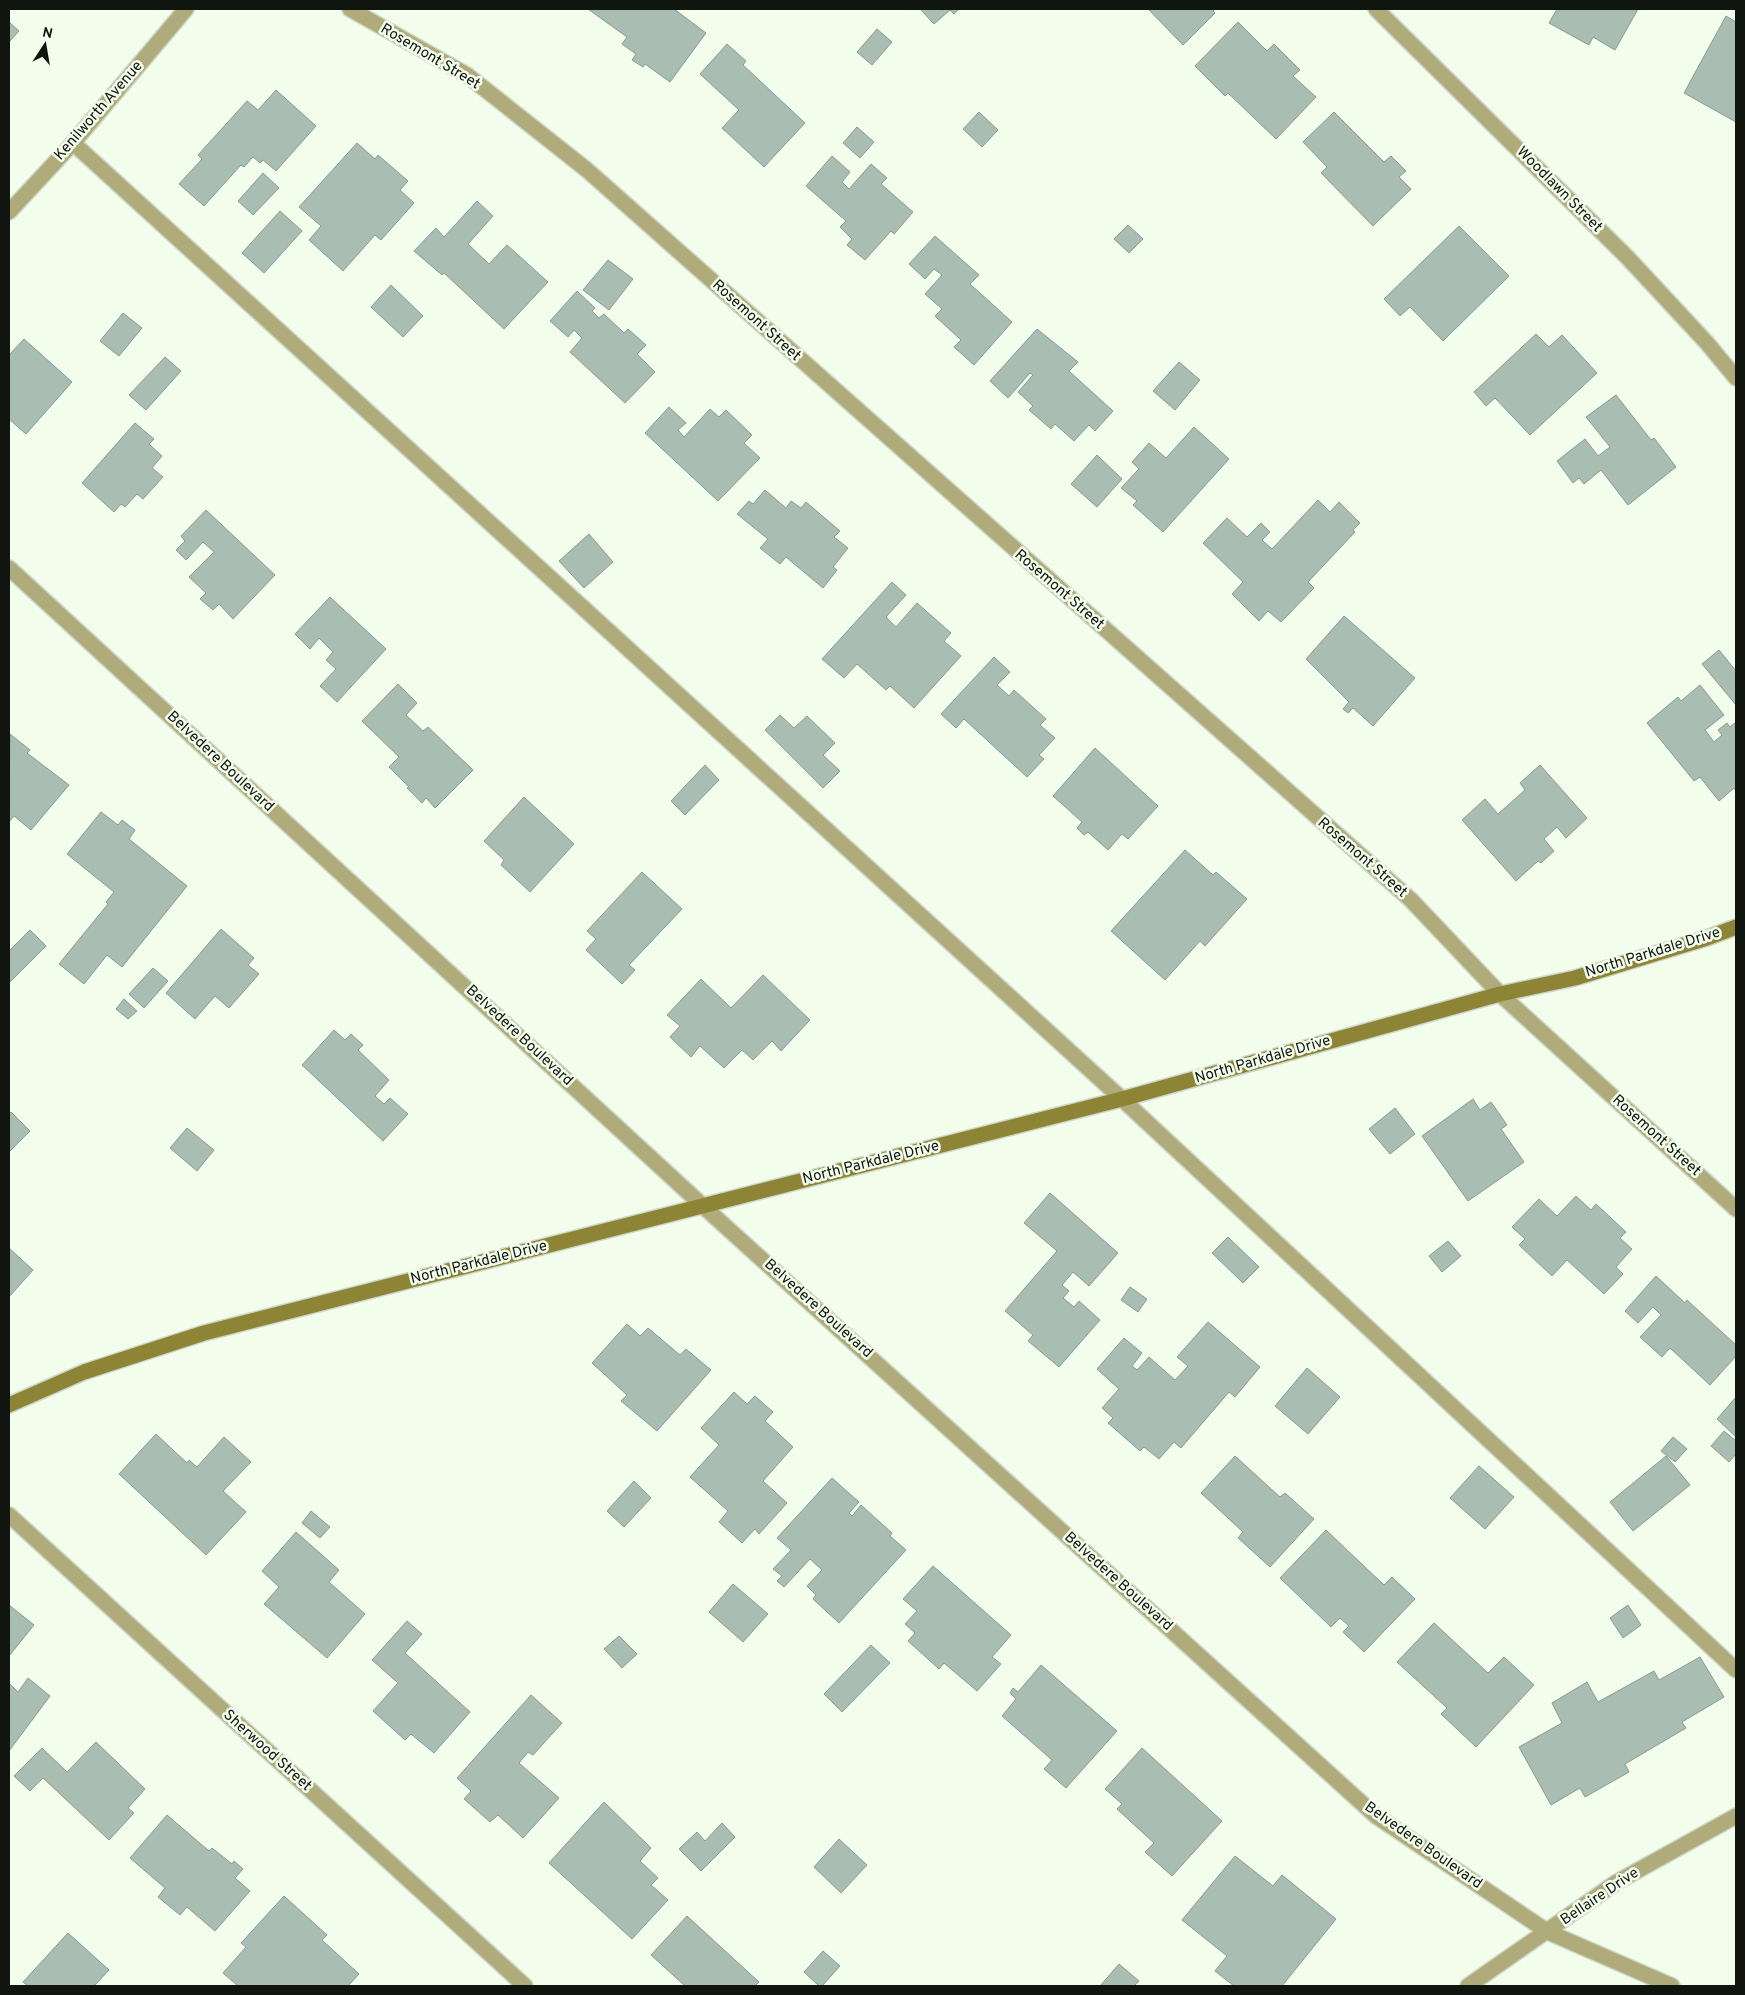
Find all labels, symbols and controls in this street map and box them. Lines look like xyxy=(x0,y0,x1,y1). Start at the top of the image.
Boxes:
north arrow xyxy=(20,20,70,70)
street label: Rosemont Street xyxy=(377,20,483,94)
text: N xyxy=(41,24,54,43)
street label: Kenilworth Avenue xyxy=(51,57,147,165)
street label: Woodlawn Street xyxy=(1512,143,1606,237)
street label: Rosemont Street xyxy=(708,276,804,366)
street label: Rosemont Street xyxy=(1010,546,1108,634)
street label: Belvedere Boulevard xyxy=(163,707,277,817)
street label: Rosemont Street xyxy=(1313,814,1411,902)
street label: North Parkdale Drive xyxy=(1583,923,1723,983)
street label: Belvedere Boulevard xyxy=(462,981,576,1091)
street label: North Parkdale Drive xyxy=(1193,1032,1333,1088)
street label: Rosemont Street xyxy=(1608,1091,1704,1181)
street label: North Parkdale Drive xyxy=(801,1137,941,1189)
street label: North Parkdale Drive xyxy=(409,1237,549,1289)
street label: Belvedere Boulevard xyxy=(760,1255,876,1363)
street label: Belvedere Boulevard xyxy=(1060,1528,1176,1636)
street label: Sherwood Street xyxy=(219,1706,315,1796)
street label: Belvedere Boulevard xyxy=(1360,1798,1486,1894)
street label: Bellaire Drive xyxy=(1557,1864,1643,1930)

